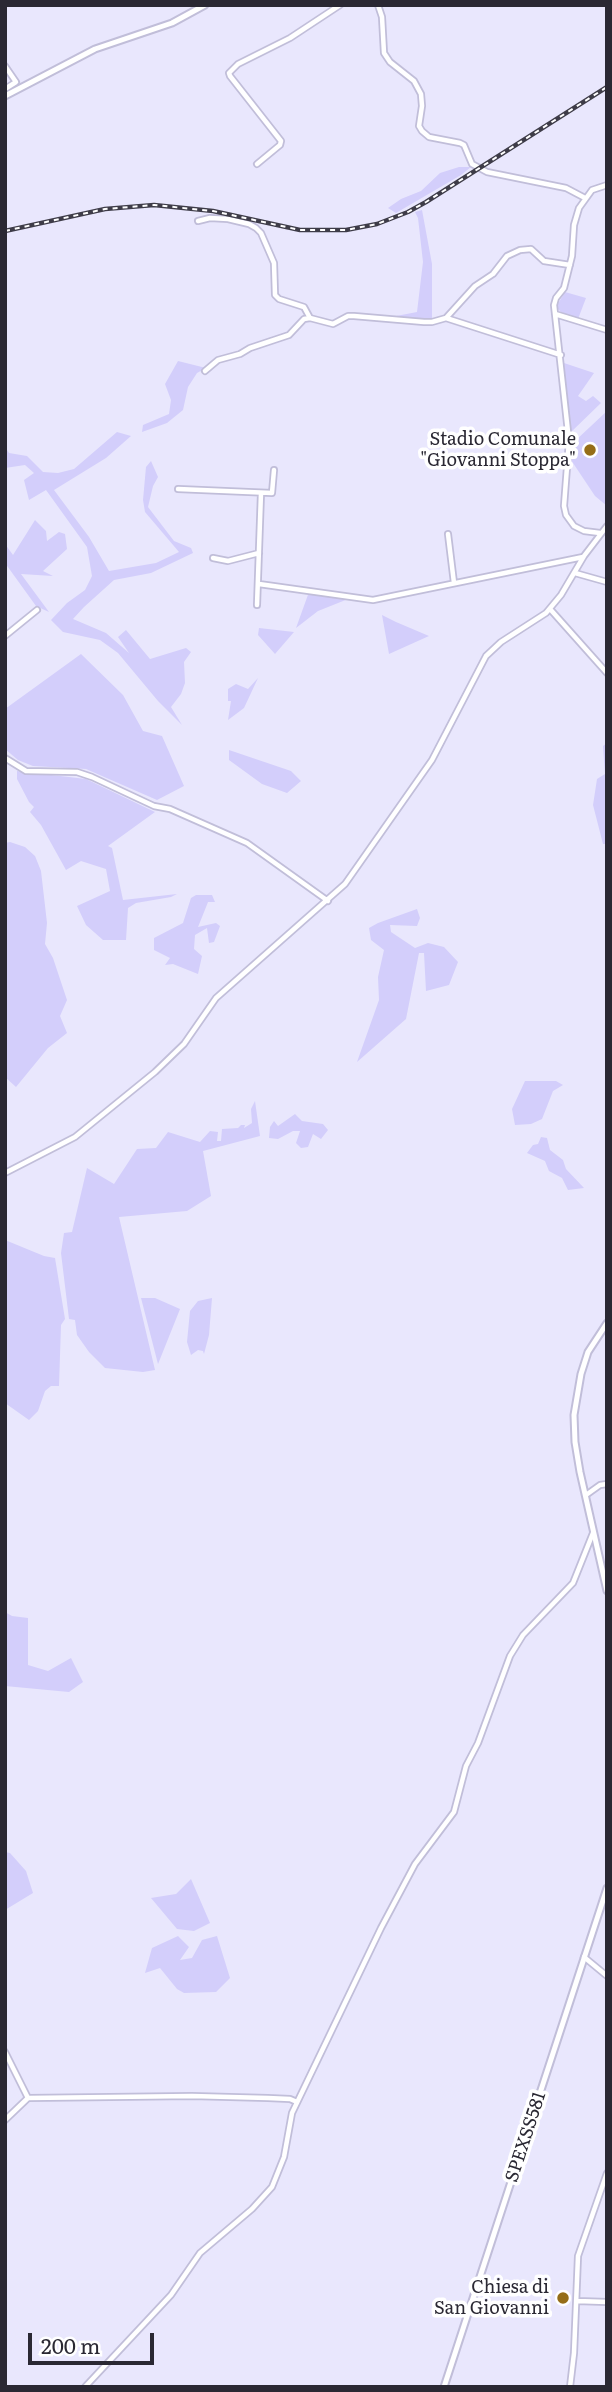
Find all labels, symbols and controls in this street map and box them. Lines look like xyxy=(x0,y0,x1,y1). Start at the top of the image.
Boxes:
place label: Stadio Comunale "Giovanni Stoppa" xyxy=(420,429,576,472)
marker: Stadio Comunale "Giovanni Stoppa" xyxy=(582,442,598,458)
street label: SPEXSS581 xyxy=(501,2089,551,2185)
place label: Chiesa di San Giovanni xyxy=(434,2277,549,2320)
marker: Chiesa di San Giovanni xyxy=(555,2290,571,2306)
scale bar xyxy=(32,2318,158,2362)
text: 200 m xyxy=(41,2329,101,2360)

